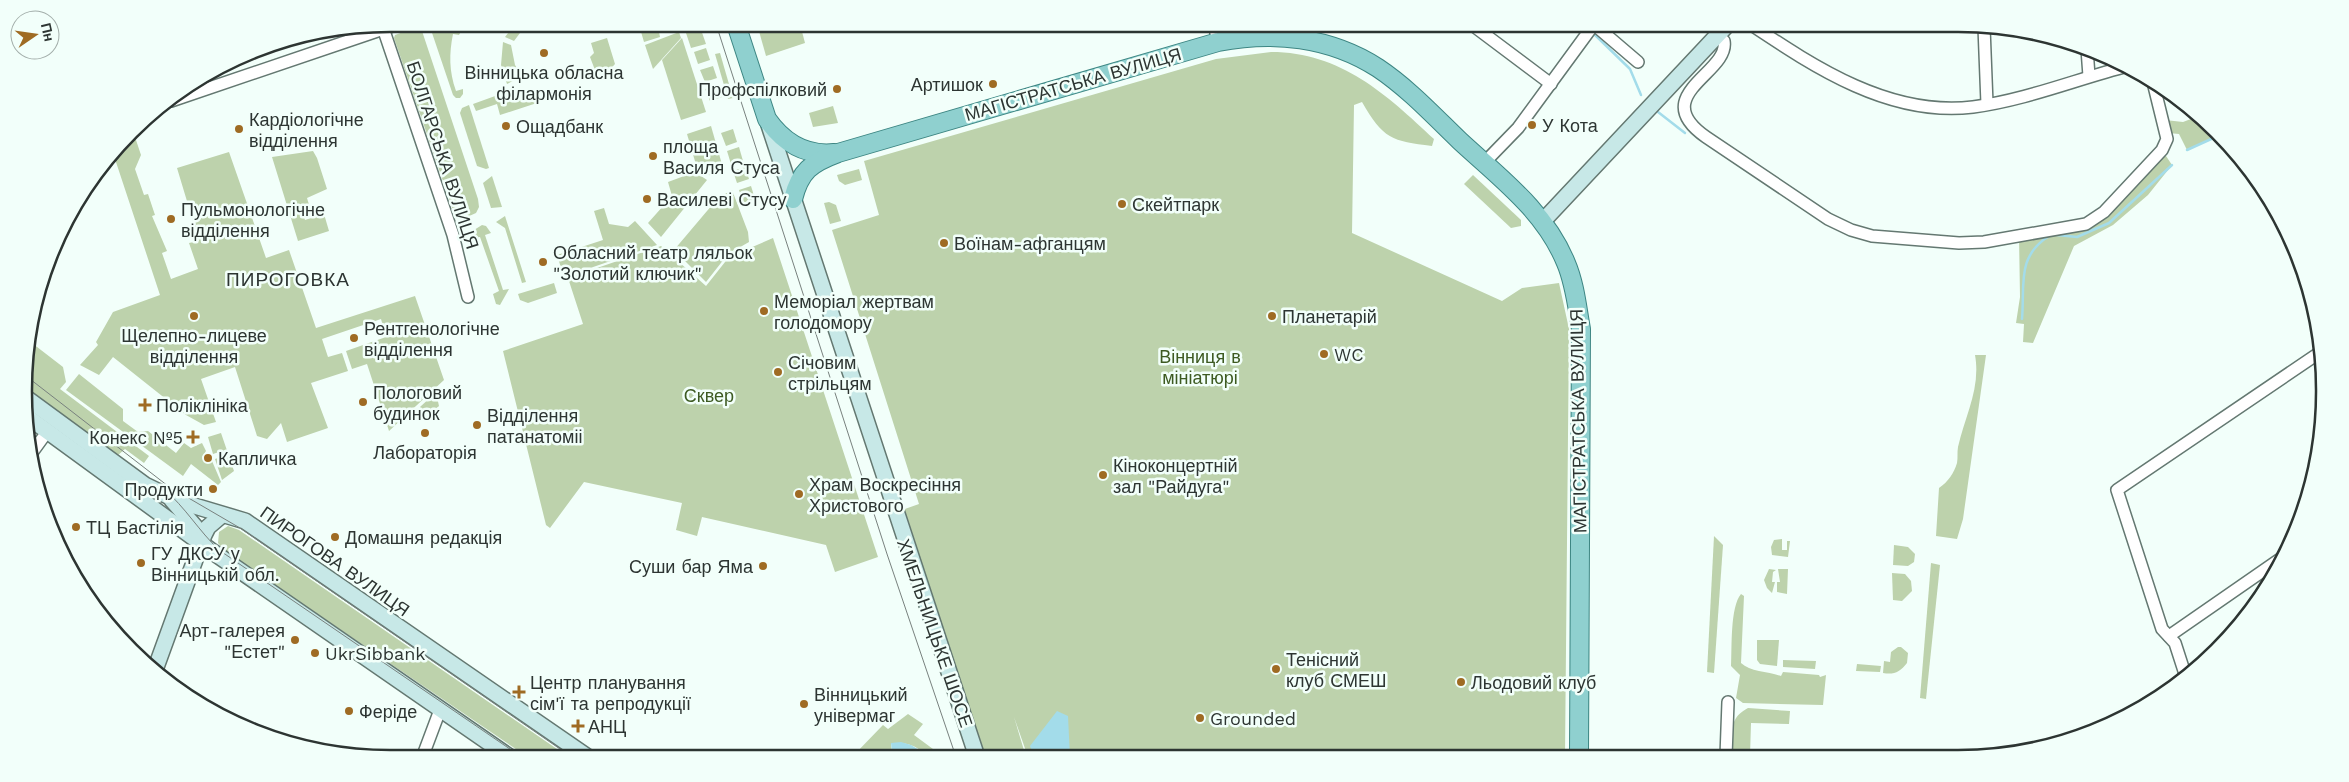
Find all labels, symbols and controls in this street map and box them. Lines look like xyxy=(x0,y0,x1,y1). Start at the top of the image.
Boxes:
north arrow xyxy=(10,10,60,60)
text: Пн xyxy=(38,21,58,43)
street label: МАГІСТРАТСЬКА ВУЛИЦЯ xyxy=(962,43,1184,125)
marker: Вінницька обласна філармонія xyxy=(538,47,550,59)
street label: БОЛГАРСЬКА ВУЛИЦЯ xyxy=(403,58,483,252)
place label: Вінницька обласна філармонія xyxy=(464,62,624,104)
place label: Артишок xyxy=(911,74,983,95)
marker: Артишок xyxy=(987,78,999,90)
place label: Профспілковий xyxy=(698,79,827,100)
marker: Профспілковий xyxy=(831,83,843,95)
place label: Кардіологічне відділення xyxy=(249,109,364,151)
place label: У Кота xyxy=(1542,115,1599,136)
place label: Ощадбанк xyxy=(516,116,603,137)
marker: У Кота xyxy=(1526,119,1538,131)
marker: Ощадбанк xyxy=(500,120,512,132)
marker: Кардіологічне відділення xyxy=(233,123,245,135)
place label: площа Василя Стуса xyxy=(663,136,781,178)
marker: площа Василя Стуса xyxy=(647,150,659,162)
place label: Василеві Стусу xyxy=(657,189,787,210)
marker: Василеві Стусу xyxy=(641,193,653,205)
place label: Скейтпарк xyxy=(1132,194,1219,215)
marker: Скейтпарк xyxy=(1116,198,1128,210)
place label: Пульмонологічне відділення xyxy=(181,199,325,241)
marker: Пульмонологічне відділення xyxy=(165,213,177,225)
place label: Воїнам-афганцям xyxy=(954,233,1106,254)
marker: Воїнам-афганцям xyxy=(938,237,950,249)
place label: Обласний театр ляльок "Золотий ключик" xyxy=(553,242,752,284)
marker: Обласний театр ляльок "Золотий ключик" xyxy=(537,256,549,268)
district label: ПИРОГОВКА xyxy=(226,268,350,291)
place label: Меморіал жертвам голодомору xyxy=(774,291,934,333)
marker: Меморіал жертвам голодомору xyxy=(758,305,770,317)
place label: Планетарій xyxy=(1282,306,1377,327)
street label: МАГІСТРАТСЬКА ВУЛИЦЯ xyxy=(1566,309,1590,533)
marker: Щелепно-лицеве відділення xyxy=(188,310,200,322)
marker: Планетарій xyxy=(1266,310,1278,322)
place label: Рентгенологічне відділення xyxy=(364,318,500,360)
place label: Щелепно-лицеве відділення xyxy=(121,325,267,367)
marker: Рентгенологічне відділення xyxy=(348,332,360,344)
place label: WC xyxy=(1334,344,1364,365)
park label: Вінниця в мініатюрі xyxy=(1159,346,1241,388)
marker: WC xyxy=(1318,348,1330,360)
place label: Січовим стрільцям xyxy=(788,352,872,394)
marker: Січовим стрільцям xyxy=(772,366,784,378)
place label: Пологовий будинок xyxy=(373,382,462,424)
park label: Сквер xyxy=(684,385,734,406)
place label: Поліклініка xyxy=(156,395,249,416)
marker: Пологовий будинок xyxy=(357,396,369,408)
marker: Поліклініка xyxy=(138,398,152,412)
place label: Відділення патанатоміі xyxy=(487,405,582,447)
marker: Відділення патанатоміі xyxy=(471,419,483,431)
place label: Конекс №5 xyxy=(89,427,183,448)
marker: Лабораторія xyxy=(419,427,431,439)
marker: Конекс №5 xyxy=(187,431,199,443)
place label: Лабораторія xyxy=(373,442,477,463)
place label: Капличка xyxy=(218,448,297,469)
marker: Капличка xyxy=(202,452,214,464)
place label: Кіноконцертній зал "Райдуга" xyxy=(1113,455,1237,497)
marker: Кіноконцертній зал "Райдуга" xyxy=(1097,469,1109,481)
place label: Храм Воскресіння Христового xyxy=(809,474,961,516)
place label: Продукти xyxy=(125,479,203,500)
marker: Продукти xyxy=(207,483,219,495)
marker: Храм Воскресіння Христового xyxy=(793,488,805,500)
street label: ПИРОГОВА ВУЛИЦЯ xyxy=(256,502,414,620)
place label: ТЦ Бастілія xyxy=(86,517,184,538)
marker: ТЦ Бастілія xyxy=(70,521,82,533)
place label: Домашня редакція xyxy=(345,527,502,548)
marker: Домашня редакція xyxy=(329,531,341,543)
street label: ХМЕЛЬНИЦЬКЕ ШОСЕ xyxy=(893,536,977,730)
place label: ГУ ДКСУ у Вінницькій обл. xyxy=(151,543,280,585)
place label: Суши бар Яма xyxy=(629,556,754,577)
marker: ГУ ДКСУ у Вінницькій обл. xyxy=(135,557,147,569)
marker: Суши бар Яма xyxy=(757,560,769,572)
place label: Арт-галерея "Естет" xyxy=(179,620,285,662)
marker: Арт-галерея "Естет" xyxy=(289,634,301,646)
place label: UkrSibbank xyxy=(325,643,426,664)
marker: UkrSibbank xyxy=(309,647,321,659)
place label: Тенісний клуб СМЕШ xyxy=(1286,649,1387,691)
marker: Тенісний клуб СМЕШ xyxy=(1270,663,1282,675)
place label: Центр планування сім'ї та репродукції xyxy=(530,672,691,714)
place label: Льодовий клуб xyxy=(1471,672,1596,693)
marker: Льодовий клуб xyxy=(1455,676,1467,688)
place label: Вінницький універмаг xyxy=(814,684,908,726)
marker: Центр планування сім'ї та репродукції xyxy=(512,685,526,699)
marker: Вінницький універмаг xyxy=(798,698,810,710)
place label: Феріде xyxy=(359,701,417,722)
marker: Феріде xyxy=(343,705,355,717)
place label: Grounded xyxy=(1210,708,1296,729)
marker: Grounded xyxy=(1194,712,1206,724)
place label: АНЦ xyxy=(588,716,626,737)
marker: АНЦ xyxy=(572,720,584,732)

